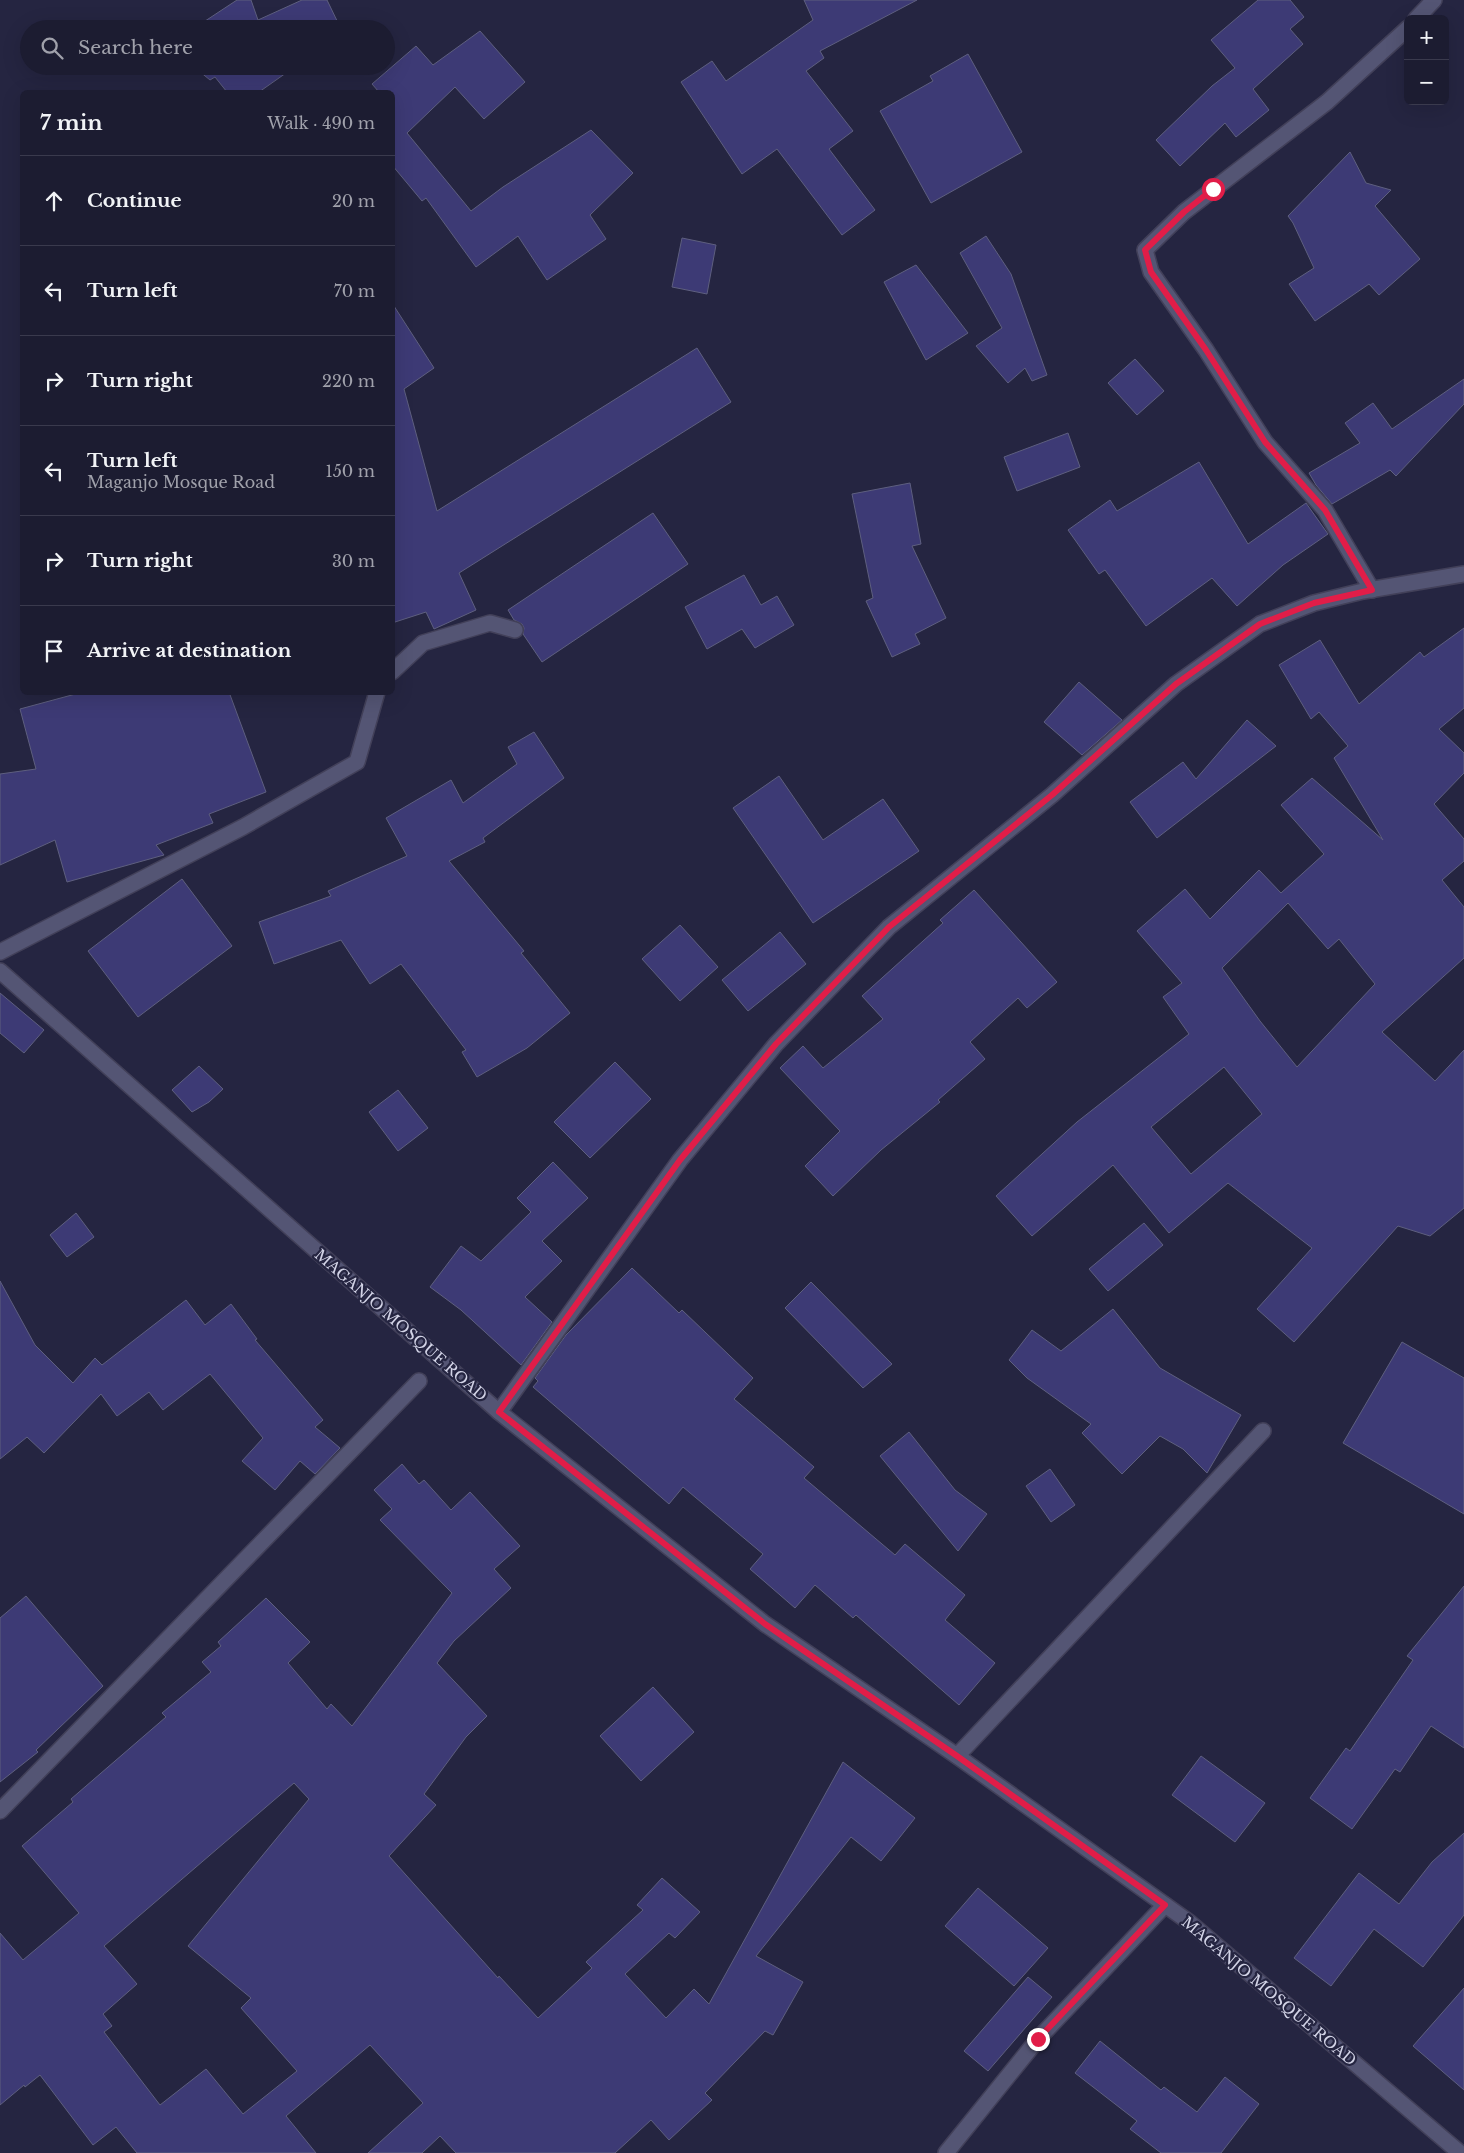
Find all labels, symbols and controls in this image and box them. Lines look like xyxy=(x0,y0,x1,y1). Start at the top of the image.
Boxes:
map controls xyxy=(1404,15,1449,105)
button: + xyxy=(1404,15,1449,60)
search box xyxy=(20,20,395,75)
icon: search xyxy=(38,34,66,62)
text: Search here xyxy=(78,36,193,59)
button: − xyxy=(1404,60,1449,105)
text: 7 min xyxy=(40,110,103,136)
text: Walk · 490 m xyxy=(267,113,375,133)
route start xyxy=(1202,178,1225,201)
icon: ahead xyxy=(40,187,68,215)
text: Continue xyxy=(87,189,182,212)
text: 20 m xyxy=(332,191,375,211)
icon: left xyxy=(40,277,68,305)
text: Turn left xyxy=(87,279,178,302)
text: 70 m xyxy=(334,281,375,301)
icon: right xyxy=(40,367,68,395)
text: Turn right xyxy=(87,369,193,392)
text: 220 m xyxy=(322,371,375,391)
text: Turn left xyxy=(87,449,178,472)
icon: left xyxy=(40,457,68,485)
text: 150 m xyxy=(326,461,375,481)
text: Maganjo Mosque Road xyxy=(87,472,275,492)
icon: right xyxy=(40,547,68,575)
text: Turn right xyxy=(87,549,193,572)
text: 30 m xyxy=(332,551,375,571)
icon: arrive xyxy=(40,637,68,665)
text: Arrive at destination xyxy=(87,639,291,662)
street label: MAGANJO MOSQUE ROAD xyxy=(311,1245,491,1405)
street label: MAGANJO MOSQUE ROAD xyxy=(1178,1912,1360,2070)
route end xyxy=(1027,2028,1050,2051)

